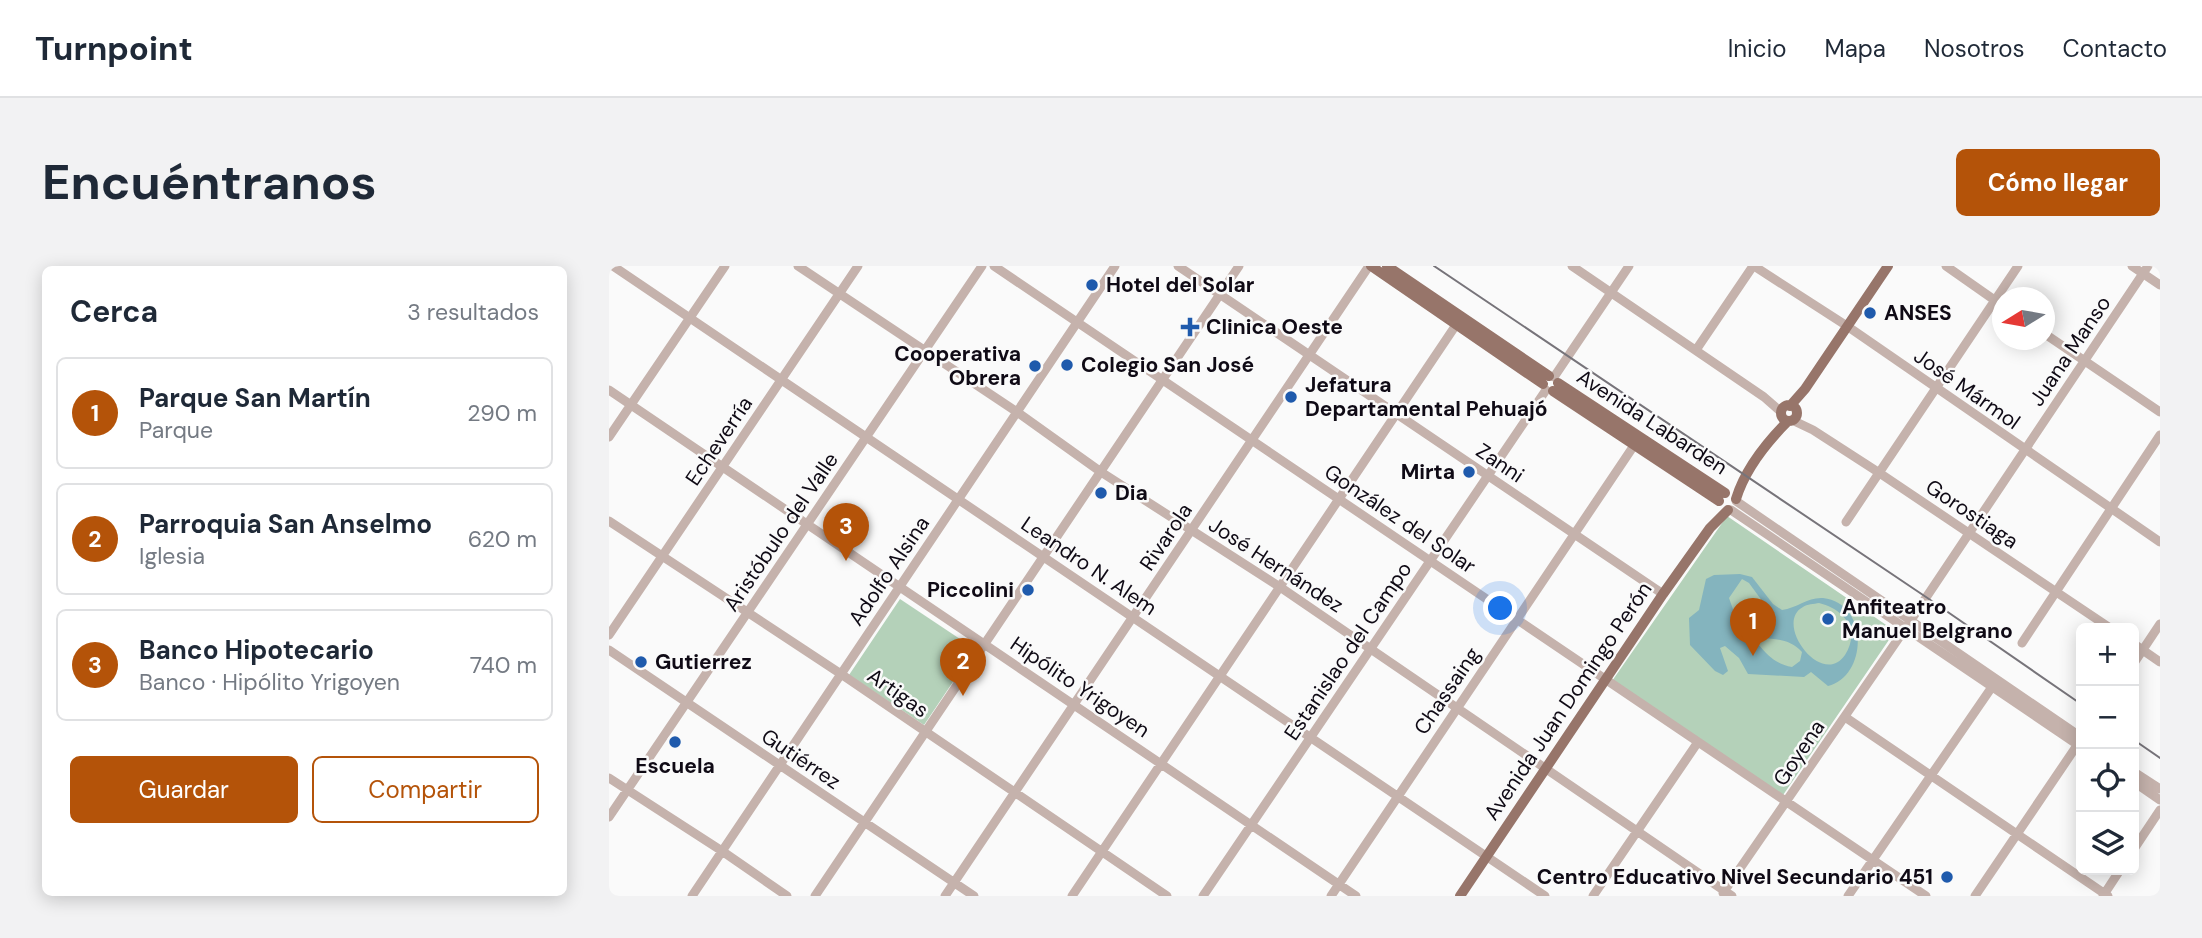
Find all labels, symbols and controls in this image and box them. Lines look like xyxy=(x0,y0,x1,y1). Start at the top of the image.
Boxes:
text: Turnpoint xyxy=(35,27,193,70)
text: Inicio xyxy=(1728,33,1787,64)
text: Mapa xyxy=(1825,33,1886,64)
text: Nosotros xyxy=(1924,33,2025,64)
text: Contacto xyxy=(2063,33,2167,64)
button: Cómo llegar xyxy=(1956,149,2160,216)
text: Encuéntranos xyxy=(42,150,377,214)
place label: Hotel del Solar xyxy=(1106,271,1255,299)
marker: Hotel del Solar xyxy=(1084,277,1100,293)
north arrow xyxy=(1992,287,2055,350)
street label: Juana Manso xyxy=(2023,290,2117,412)
text: Cerca xyxy=(70,292,158,331)
text: 3 resultados xyxy=(407,297,539,327)
place label: ANSES xyxy=(1884,299,1952,327)
marker: ANSES xyxy=(1862,305,1878,321)
place label: Clinica Oeste xyxy=(1206,313,1343,341)
marker: Clinica Oeste xyxy=(1180,317,1200,337)
place label: Cooperativa Obrera xyxy=(894,340,1021,392)
street label: José Mármol xyxy=(1908,342,2026,436)
place label: Colegio San José xyxy=(1081,351,1254,379)
marker: Colegio San José xyxy=(1059,357,1075,373)
marker: Cooperativa Obrera xyxy=(1027,358,1043,374)
street label: Avenida Labarden xyxy=(1571,363,1733,481)
place label: Jefatura Departamental Pehuajó xyxy=(1305,371,1548,423)
text: Parque San Martín xyxy=(139,381,371,415)
marker: Jefatura Departamental Pehuajó xyxy=(1283,389,1299,405)
street label: Echeverría xyxy=(679,391,759,491)
text: 1 xyxy=(91,398,99,428)
text: 290 m xyxy=(467,398,537,428)
text: Parque xyxy=(139,415,213,445)
street label: Zanni xyxy=(1471,437,1529,489)
street label: Aristóbulo del Valle xyxy=(717,447,845,617)
street label: González del Solar xyxy=(1319,458,1481,580)
place label: Mirta xyxy=(1401,458,1455,486)
marker: Mirta xyxy=(1461,464,1477,480)
street label: Gorostiaga xyxy=(1920,473,2024,555)
place label: Dia xyxy=(1115,479,1148,507)
marker: Dia xyxy=(1093,485,1109,501)
street label: Rivarola xyxy=(1133,498,1199,576)
pin: 3 xyxy=(823,503,869,561)
text: Parroquia San Anselmo xyxy=(139,507,432,541)
street label: Leandro N. Alem xyxy=(1016,510,1162,622)
street label: Adolfo Alsina xyxy=(842,511,936,631)
street label: José Hernández xyxy=(1203,511,1349,619)
text: 2 xyxy=(88,524,102,554)
text: 620 m xyxy=(468,524,537,554)
text: Iglesia xyxy=(139,541,205,571)
street label: Estanislao del Campo xyxy=(1278,556,1418,746)
place label: Piccolini xyxy=(927,576,1014,604)
street label: Avenida Juan Domingo Perón xyxy=(1478,576,1658,826)
marker: Piccolini xyxy=(1020,582,1036,598)
your location xyxy=(1483,591,1517,625)
place label: Anfiteatro Manuel Belgrano xyxy=(1842,593,2013,645)
pin: 1 xyxy=(1730,598,1776,656)
marker: Anfiteatro Manuel Belgrano xyxy=(1820,611,1836,627)
map controls xyxy=(2076,623,2139,875)
button: + xyxy=(2076,623,2139,686)
street label: Hipólito Yrigoyen xyxy=(1005,630,1155,744)
text: Banco Hipotecario xyxy=(139,633,374,667)
pin: 2 xyxy=(940,638,986,696)
street label: Chassaing xyxy=(1407,642,1487,740)
place label: Gutierrez xyxy=(655,648,752,676)
text: 3 xyxy=(88,650,102,680)
text: 740 m xyxy=(470,650,537,680)
marker: Gutierrez xyxy=(633,654,649,670)
street label: Artigas xyxy=(862,662,934,724)
text: Banco · Hipólito Yrigoyen xyxy=(139,667,400,697)
button: − xyxy=(2076,686,2139,749)
street label: Goyena xyxy=(1767,715,1831,791)
street label: Gutiérrez xyxy=(756,722,846,796)
marker: Escuela xyxy=(667,734,683,750)
button: locate xyxy=(2076,749,2139,812)
place label: Escuela xyxy=(635,752,715,780)
button: Guardar xyxy=(70,756,298,823)
button: Compartir xyxy=(312,756,539,823)
button: layers xyxy=(2076,812,2139,875)
place label: Centro Educativo Nivel Secundario 451 xyxy=(1537,863,1933,891)
marker: Centro Educativo Nivel Secundario 451 xyxy=(1939,869,1955,885)

